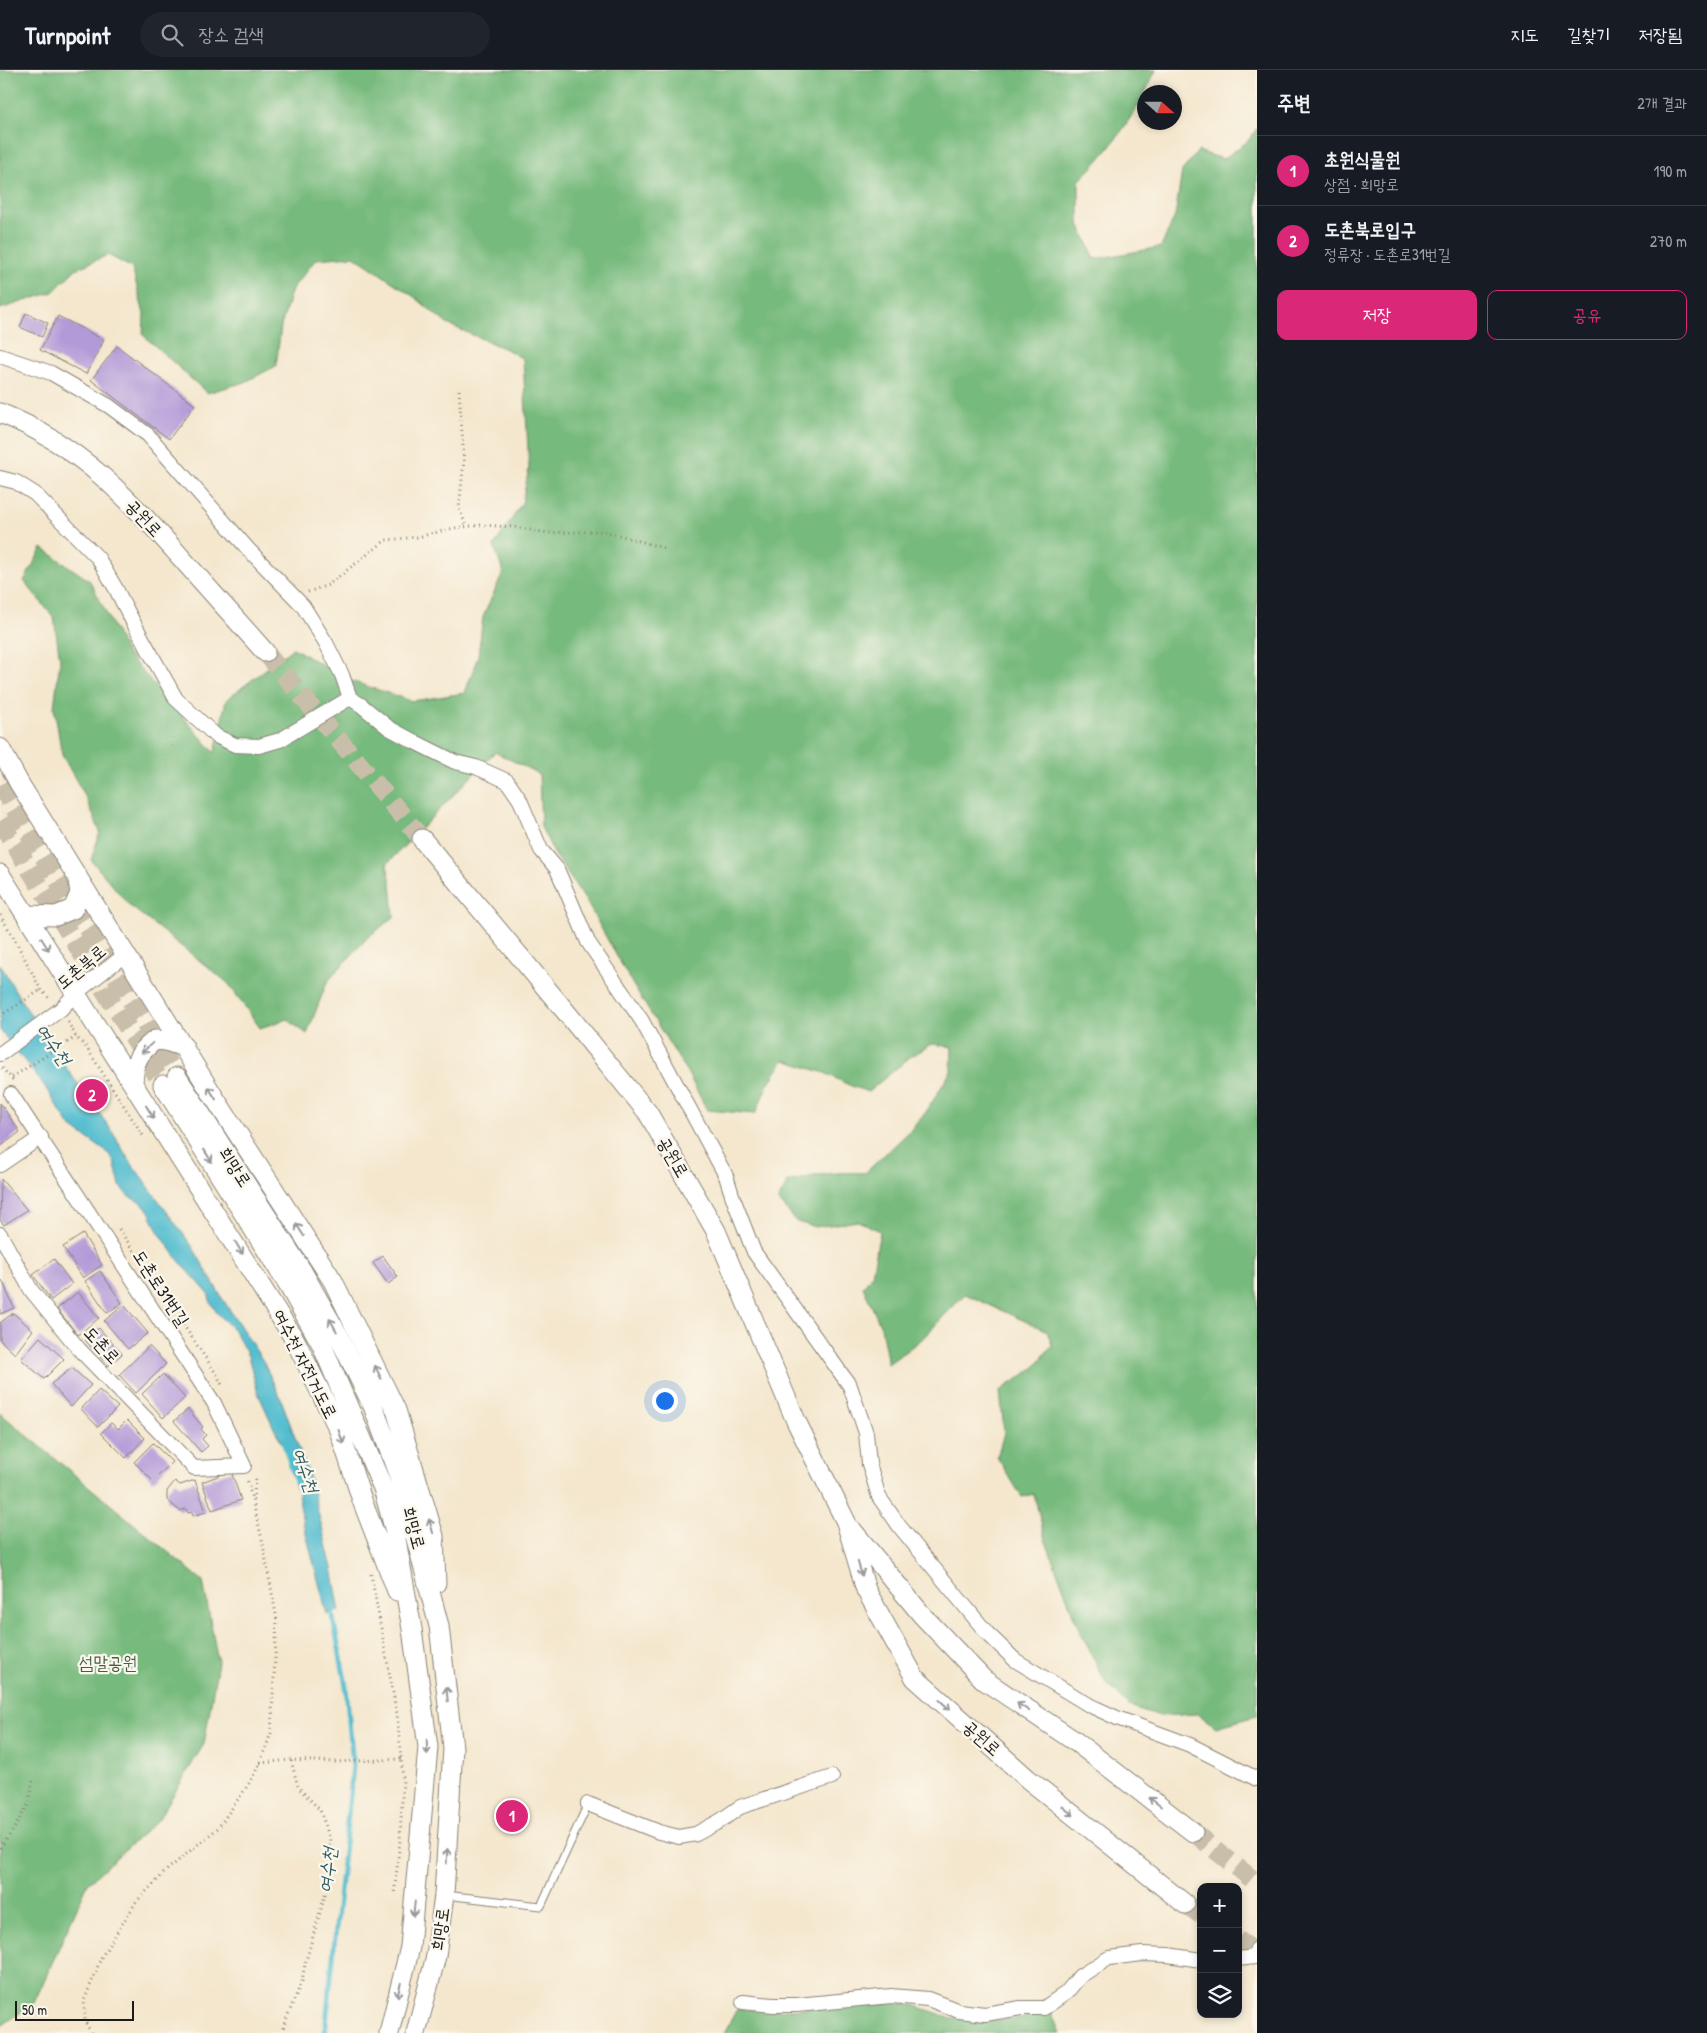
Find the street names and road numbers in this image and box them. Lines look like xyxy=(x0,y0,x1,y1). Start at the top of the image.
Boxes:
street label: 공원로 xyxy=(120,493,168,542)
street label: 도촌북로 xyxy=(50,938,111,995)
street label: 공원로 xyxy=(652,1132,695,1182)
street label: 희망로 xyxy=(213,1142,258,1192)
street label: 도촌로31번길 xyxy=(127,1244,196,1331)
street label: 여수천 자전거도로 xyxy=(267,1305,344,1423)
street label: 도촌로 xyxy=(78,1320,126,1369)
street label: 희망로 xyxy=(397,1504,432,1552)
street label: 공원로 xyxy=(958,1714,1007,1761)
street label: 희망로 xyxy=(424,1906,455,1952)

